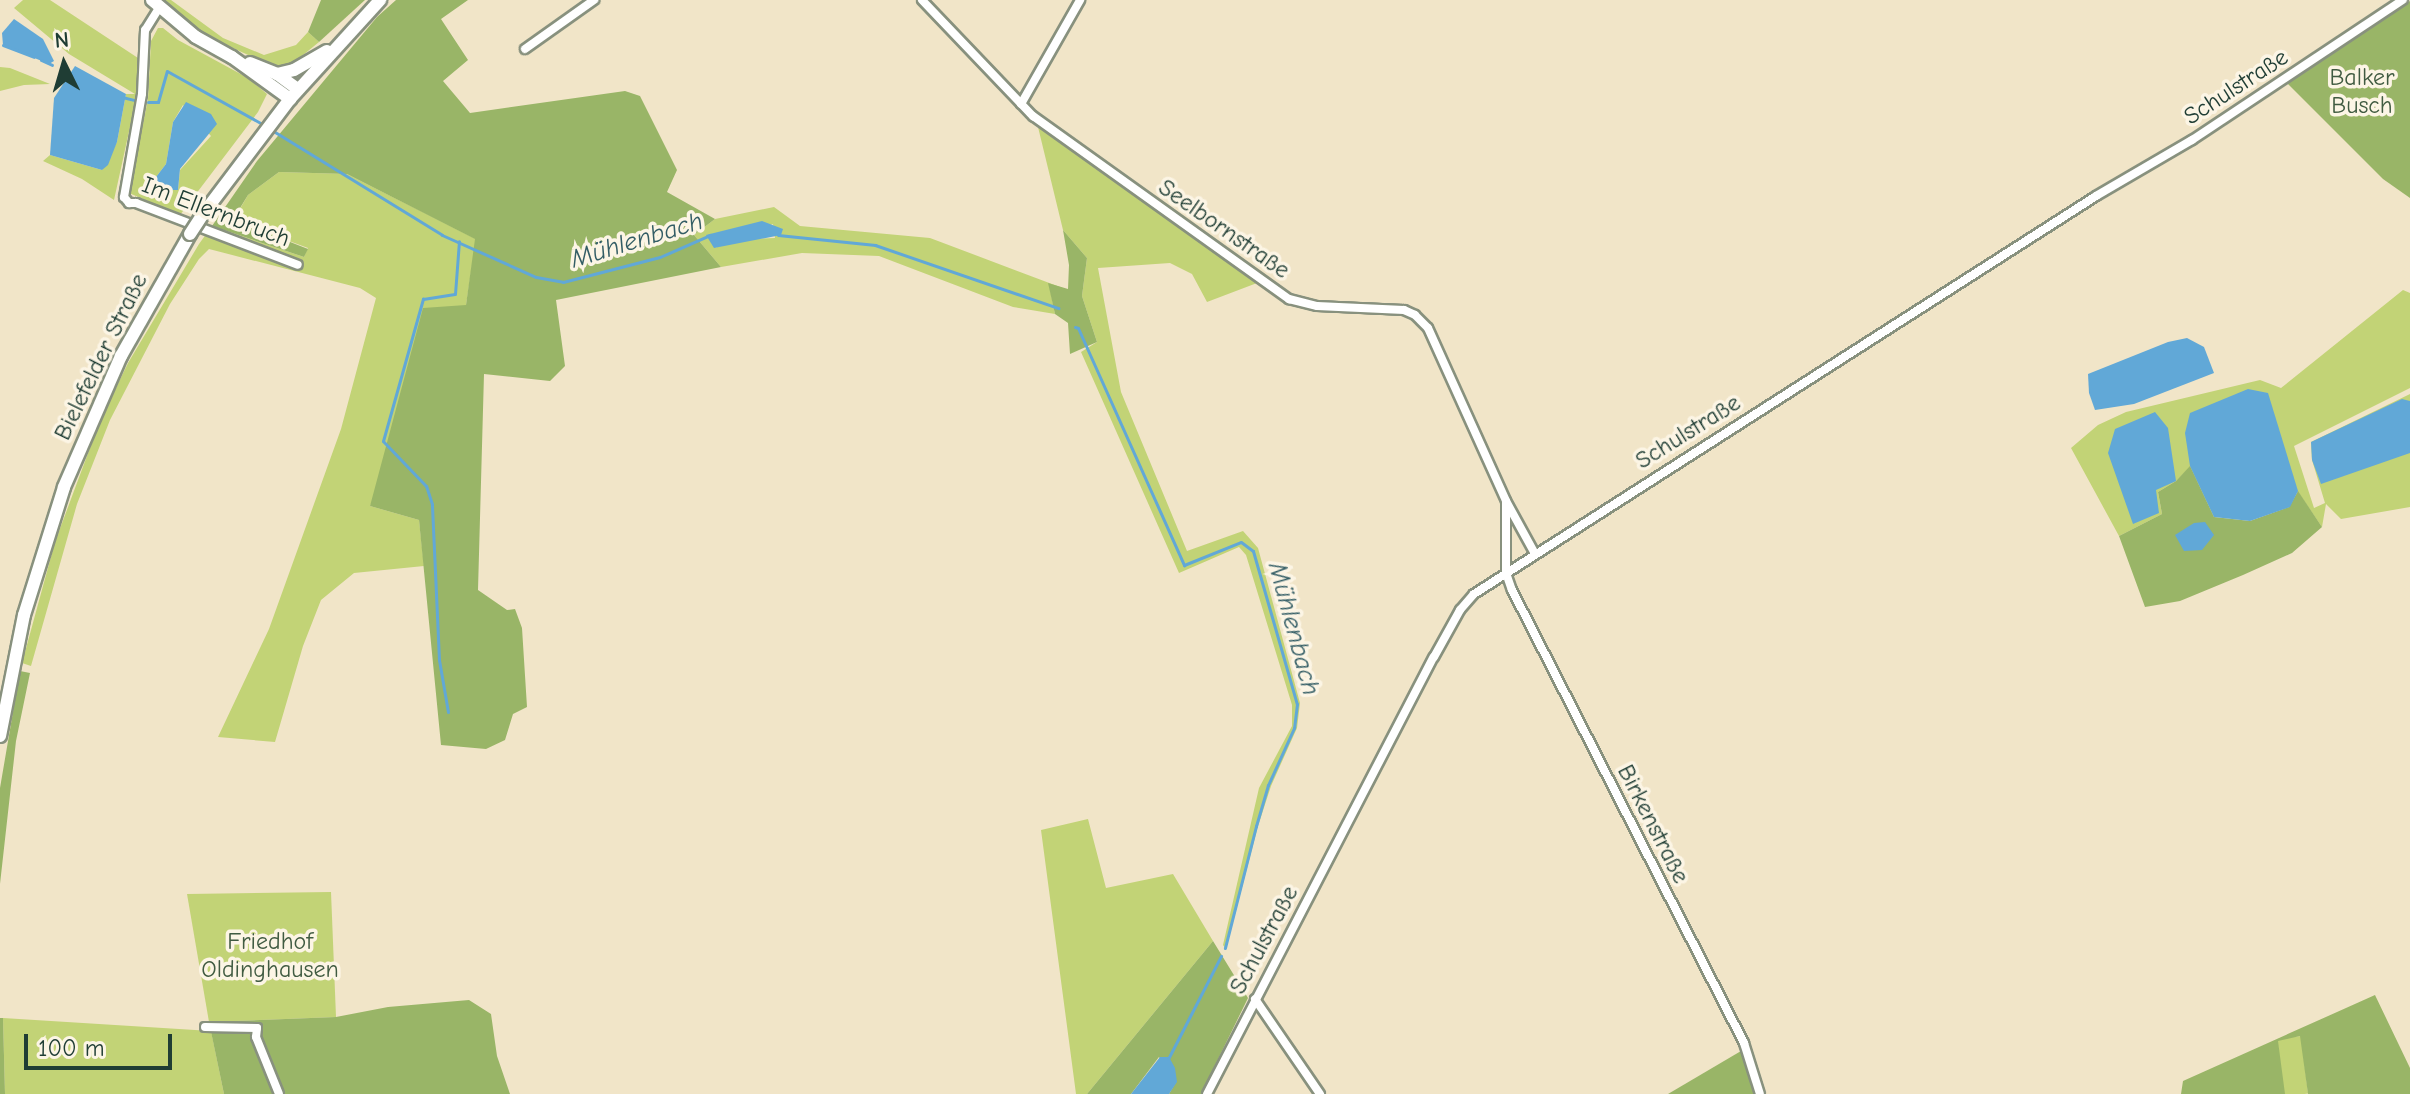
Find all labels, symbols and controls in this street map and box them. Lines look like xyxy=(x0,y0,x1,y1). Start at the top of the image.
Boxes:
north arrow xyxy=(24,24,104,104)
text: N xyxy=(54,27,70,54)
street label: Schulstraße xyxy=(2179,43,2293,131)
park label: Balker Busch xyxy=(2329,64,2395,120)
street label: Im Ellernbruch xyxy=(138,171,294,253)
street label: Seelbornstraße xyxy=(1153,173,1295,285)
water label: Mühlenbach xyxy=(567,206,707,276)
street label: Bielefelder Straße xyxy=(48,269,154,445)
street label: Schulstraße xyxy=(1630,388,1746,476)
water label: Mühlenbach xyxy=(1260,559,1326,699)
street label: Birkenstraße xyxy=(1611,760,1695,888)
street label: Schulstraße xyxy=(1224,881,1304,999)
park label: Friedhof Oldinghausen xyxy=(201,928,339,984)
scale bar xyxy=(28,1018,176,1068)
text: 100 m xyxy=(38,1034,105,1062)

